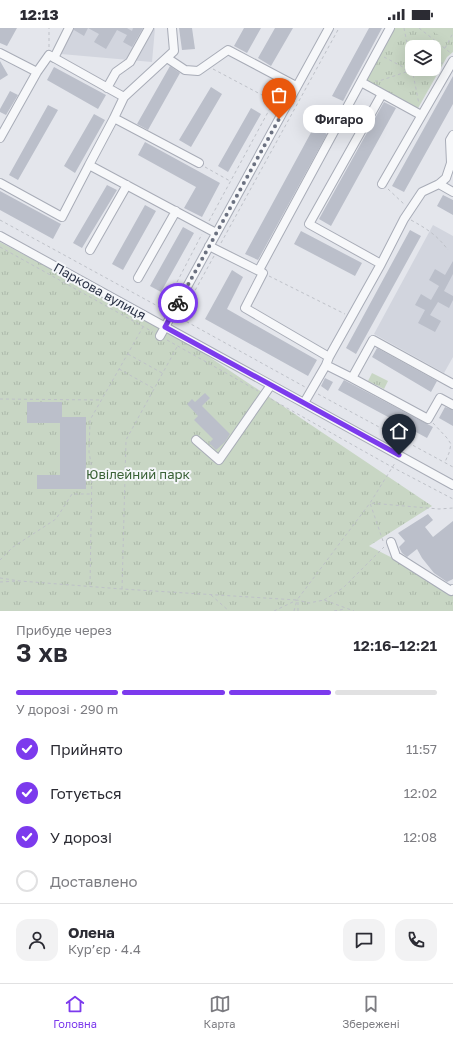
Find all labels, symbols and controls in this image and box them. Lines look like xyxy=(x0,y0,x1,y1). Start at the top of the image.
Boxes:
text: 12:13 xyxy=(20,5,59,23)
map controls xyxy=(405,40,441,76)
button: layers xyxy=(405,40,441,76)
pin xyxy=(262,78,296,119)
icon: bag xyxy=(268,84,290,106)
callout: Фигаро xyxy=(303,105,375,133)
text: Фигаро xyxy=(315,111,363,127)
street label: Паркова вулиця xyxy=(51,259,149,323)
courier xyxy=(158,283,198,323)
icon: bike xyxy=(167,292,189,314)
pin xyxy=(382,414,416,455)
icon: home xyxy=(388,420,410,442)
park label: Ювілейний парк xyxy=(86,466,190,482)
text: Прибуде через xyxy=(16,622,112,638)
text: 12:16–12:21 xyxy=(353,636,437,654)
text: 3 хв xyxy=(16,637,68,668)
text: У дорозі · 290 m xyxy=(16,701,118,717)
icon: check xyxy=(16,738,38,760)
text: Прийнято xyxy=(50,740,123,758)
text: 11:57 xyxy=(406,741,437,757)
icon: check xyxy=(16,782,38,804)
text: Готується xyxy=(50,784,122,802)
text: 12:02 xyxy=(404,785,437,801)
icon: check xyxy=(16,826,38,848)
text: У дорозі xyxy=(50,828,112,846)
text: 12:08 xyxy=(403,829,437,845)
text: Доставлено xyxy=(50,872,138,890)
button: person xyxy=(16,919,58,961)
button: chat xyxy=(343,919,385,961)
button: phone xyxy=(395,919,437,961)
text: Олена xyxy=(68,923,115,941)
text: Кур’єр · 4.4 xyxy=(68,941,141,957)
tab: Головна xyxy=(53,993,97,1030)
tab: Карта xyxy=(204,993,235,1030)
tab: Збережені xyxy=(342,993,400,1030)

